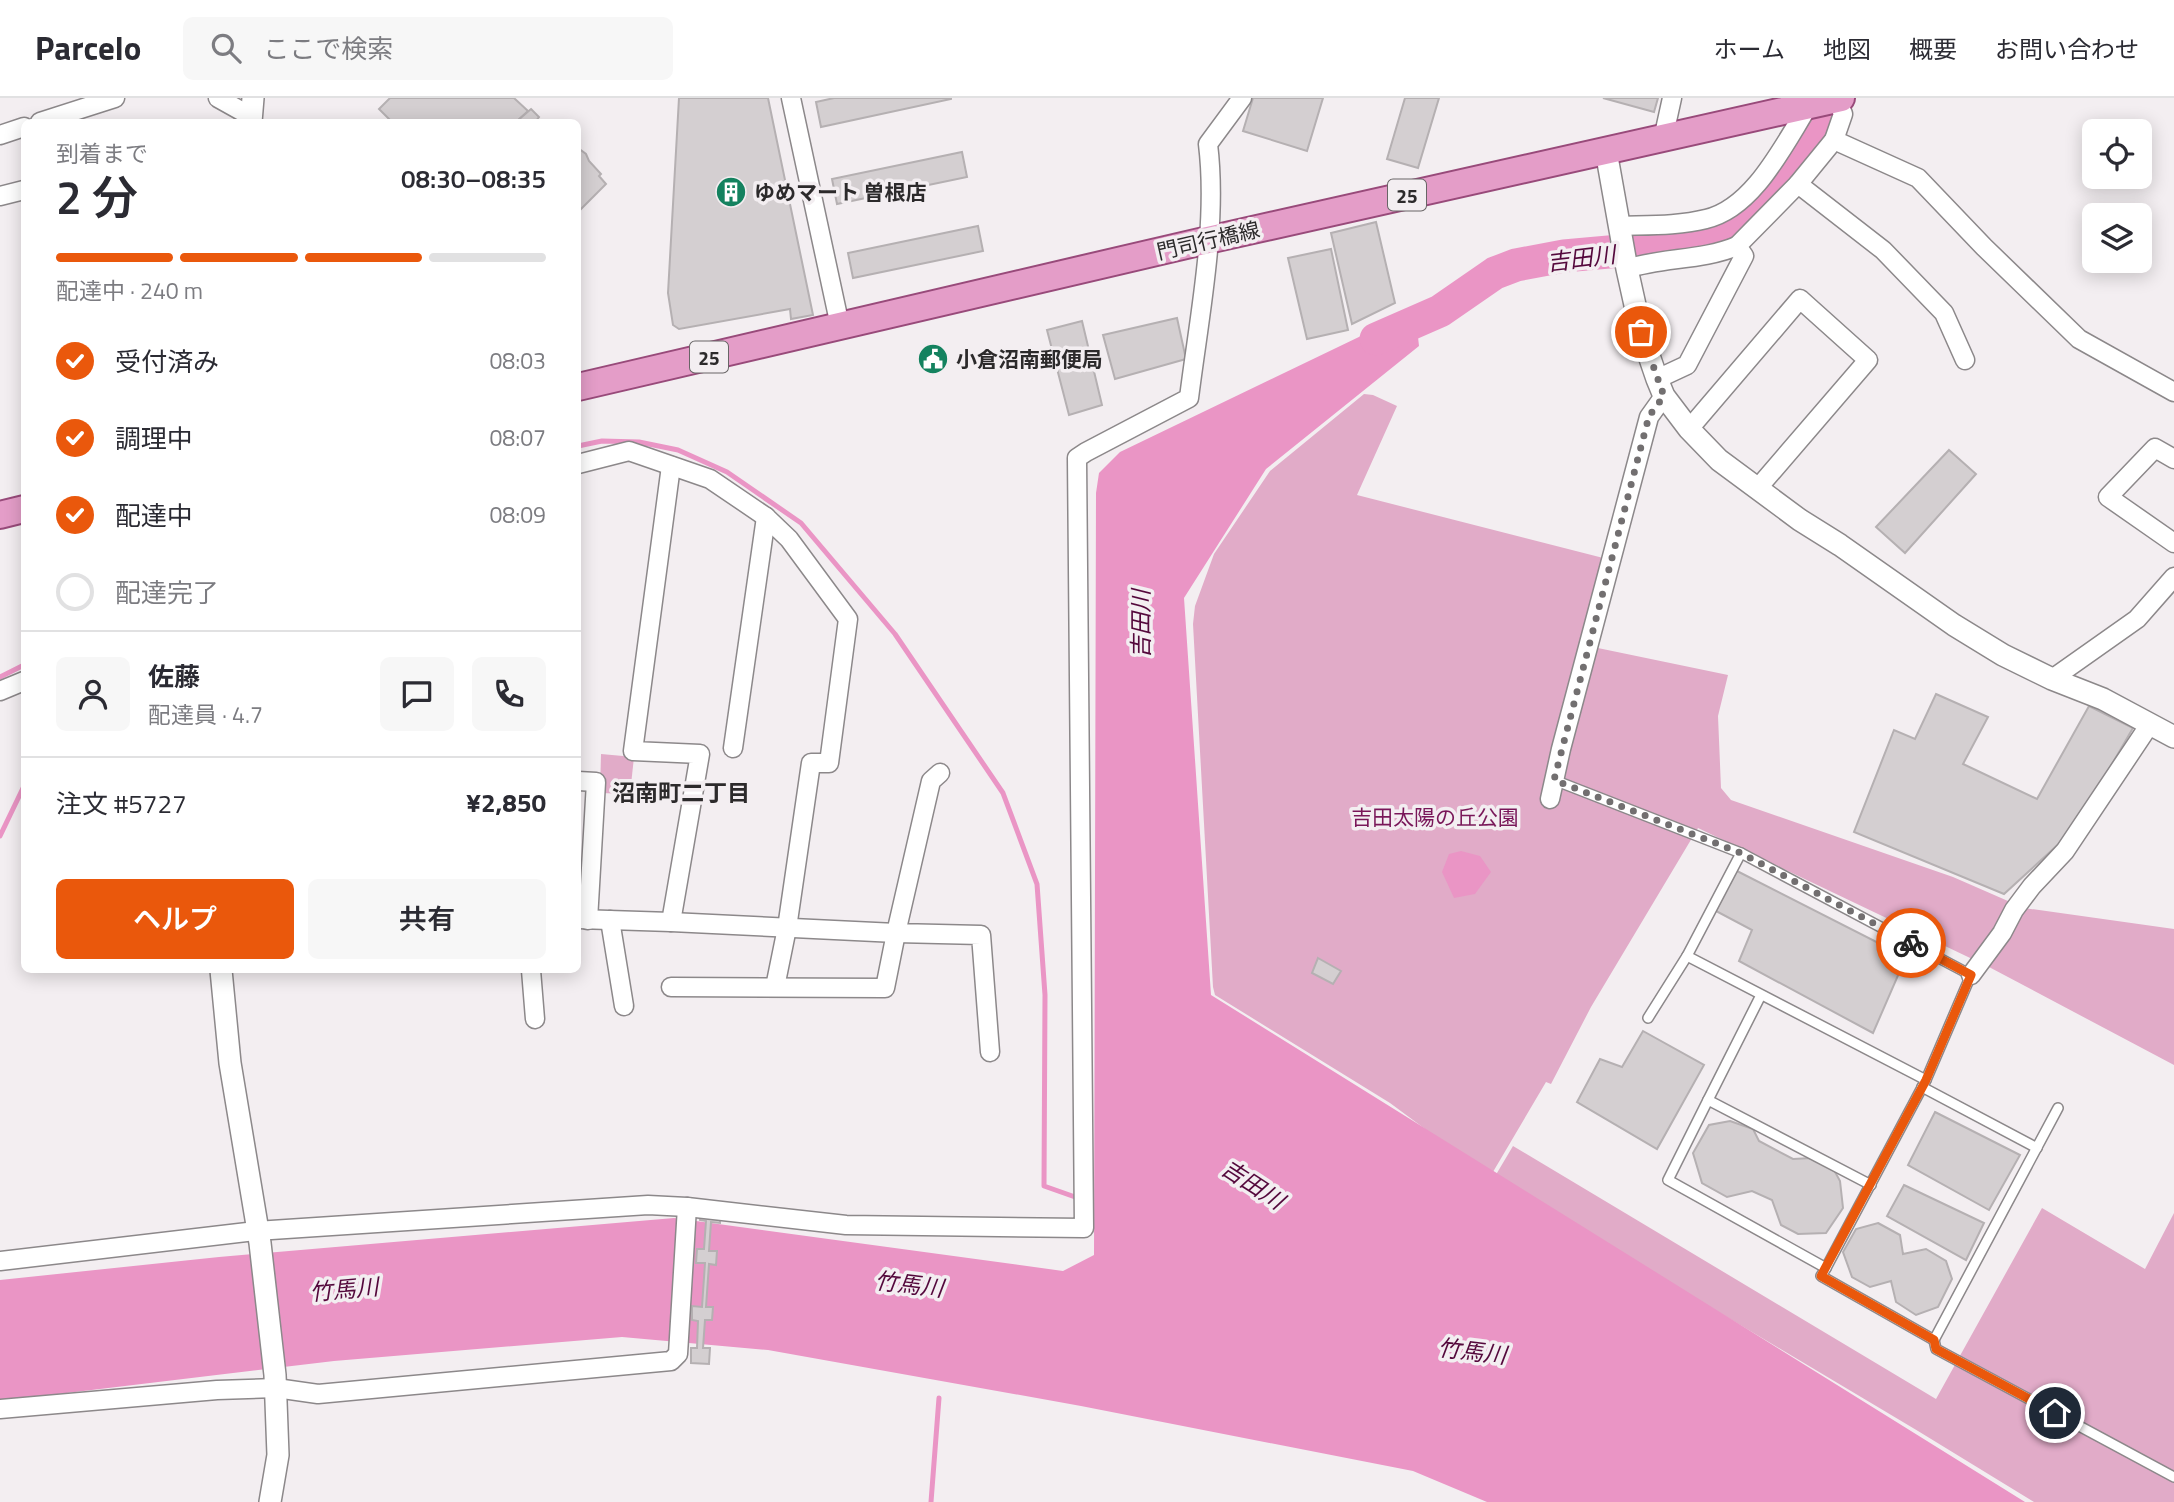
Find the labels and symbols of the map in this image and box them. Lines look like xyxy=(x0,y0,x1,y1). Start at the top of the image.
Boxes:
building icon: ゆめマート 曽根店 xyxy=(714,175,748,209)
place label: ゆめマート 曽根店 xyxy=(754,176,927,208)
road number: 25 xyxy=(1388,180,1426,211)
street label: 門司行橋線 xyxy=(1153,213,1263,267)
water label: 吉田川 xyxy=(1545,236,1620,280)
pin xyxy=(1611,302,1671,362)
road number: 25 xyxy=(690,342,728,372)
public building icon: 小倉沼南郵便局 xyxy=(916,342,950,376)
place label: 小倉沼南郵便局 xyxy=(956,343,1103,375)
water label: 吉田川 xyxy=(1123,587,1158,659)
district label: 沼南町二丁目 xyxy=(612,775,750,810)
park label: 吉田太陽の丘公園 xyxy=(1351,801,1519,833)
courier xyxy=(1876,908,1946,978)
water label: 吉田川 xyxy=(1215,1151,1294,1219)
water label: 竹馬川 xyxy=(873,1262,948,1306)
water label: 竹馬川 xyxy=(308,1268,383,1309)
water label: 竹馬川 xyxy=(1436,1329,1511,1373)
pin xyxy=(2025,1383,2085,1443)

